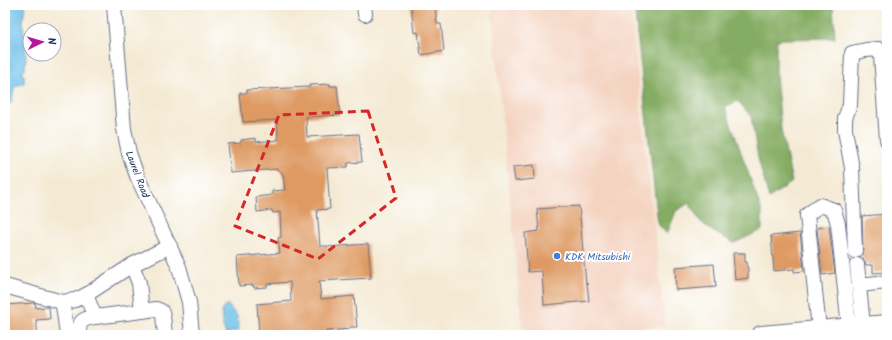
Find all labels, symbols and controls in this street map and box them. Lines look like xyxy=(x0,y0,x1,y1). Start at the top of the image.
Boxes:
north arrow xyxy=(22,22,62,62)
text: N xyxy=(42,37,60,46)
street label: Laurel Road xyxy=(121,148,154,201)
place label: KDK Mitsubishi xyxy=(565,249,631,265)
marker: KDK Mitsubishi xyxy=(552,251,562,261)

